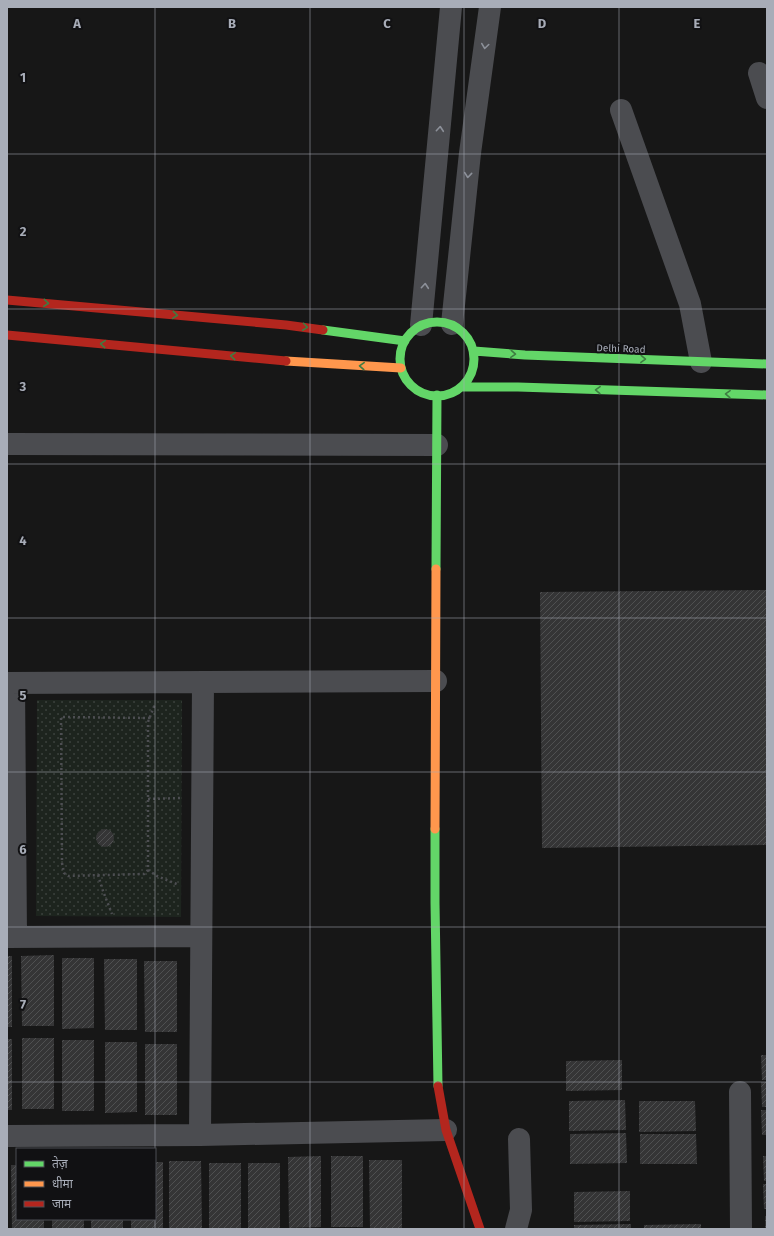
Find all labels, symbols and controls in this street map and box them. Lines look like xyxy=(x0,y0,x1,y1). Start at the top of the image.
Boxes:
text: A xyxy=(72,16,81,31)
text: B xyxy=(228,16,236,31)
text: C xyxy=(383,16,391,31)
text: D xyxy=(538,16,547,31)
text: E xyxy=(694,16,701,31)
one-way arrow xyxy=(481,43,490,49)
text: 1 xyxy=(20,70,26,85)
one-way arrow xyxy=(435,126,444,132)
one-way arrow xyxy=(463,171,472,178)
text: 2 xyxy=(20,224,27,239)
one-way arrow xyxy=(420,283,429,289)
one-way arrow xyxy=(43,298,49,307)
one-way arrow xyxy=(172,310,178,319)
one-way arrow xyxy=(302,322,308,331)
one-way arrow xyxy=(100,340,106,349)
street label: Delhi Road xyxy=(596,342,646,356)
one-way arrow xyxy=(510,349,516,358)
one-way arrow xyxy=(230,352,236,361)
one-way arrow xyxy=(640,355,646,364)
one-way arrow xyxy=(359,361,365,370)
text: 3 xyxy=(19,379,27,394)
one-way arrow xyxy=(595,385,601,394)
one-way arrow xyxy=(725,390,731,398)
text: 4 xyxy=(19,533,27,548)
text: 5 xyxy=(20,688,27,703)
text: 6 xyxy=(19,842,27,857)
text: 7 xyxy=(20,997,26,1012)
legend xyxy=(16,1148,156,1220)
text: तेज़ xyxy=(52,1156,69,1171)
text: धीमा xyxy=(52,1176,74,1191)
text: जाम xyxy=(52,1197,72,1211)

